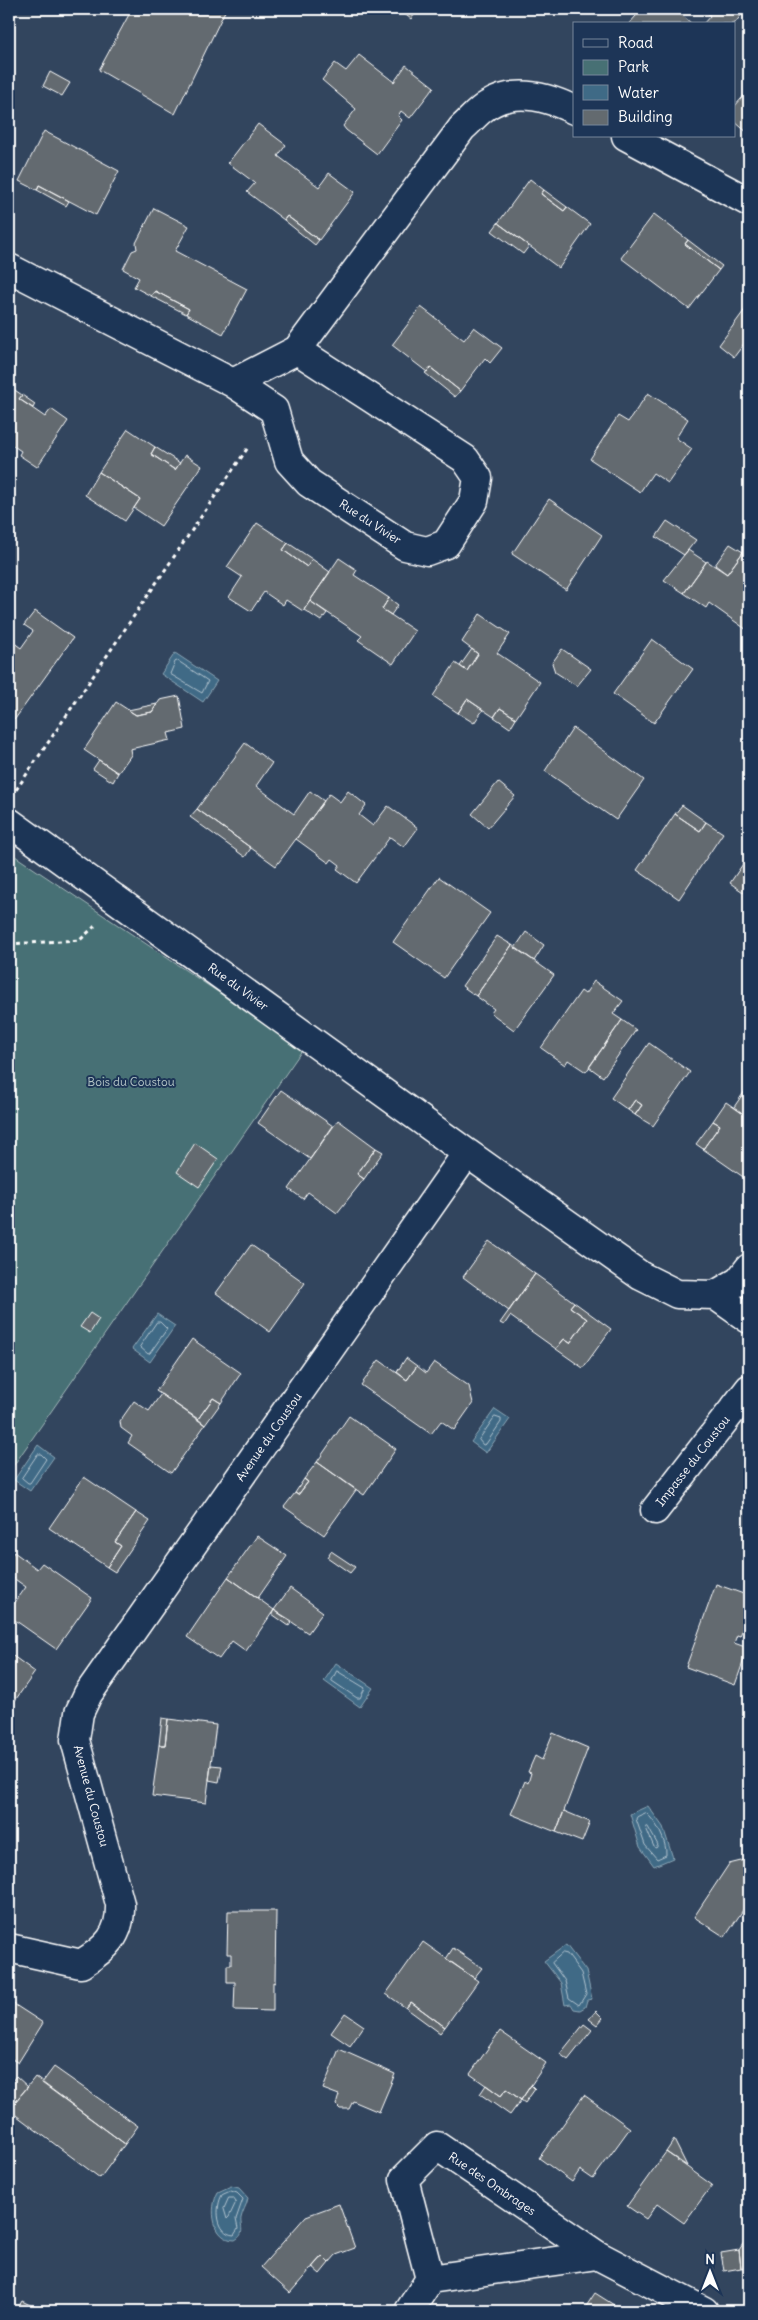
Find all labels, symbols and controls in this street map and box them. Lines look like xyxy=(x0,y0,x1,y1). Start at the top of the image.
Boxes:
legend xyxy=(573,22,736,138)
text: Road xyxy=(618,33,653,52)
text: Park xyxy=(618,57,649,76)
text: Water xyxy=(618,83,659,102)
text: Building xyxy=(618,107,673,126)
street label: Rue du Vivier xyxy=(336,496,404,547)
street label: Rue du Vivier xyxy=(205,960,271,1014)
park label: Bois du Coustou xyxy=(87,1074,175,1089)
street label: Avenue du Coustou xyxy=(232,1389,305,1484)
street label: Impasse du Coustou xyxy=(652,1412,733,1509)
street label: Avenue du Coustou xyxy=(71,1743,112,1848)
street label: Rue des Ombrages xyxy=(446,2149,539,2218)
north arrow xyxy=(686,2248,736,2298)
text: N xyxy=(705,2250,715,2268)

